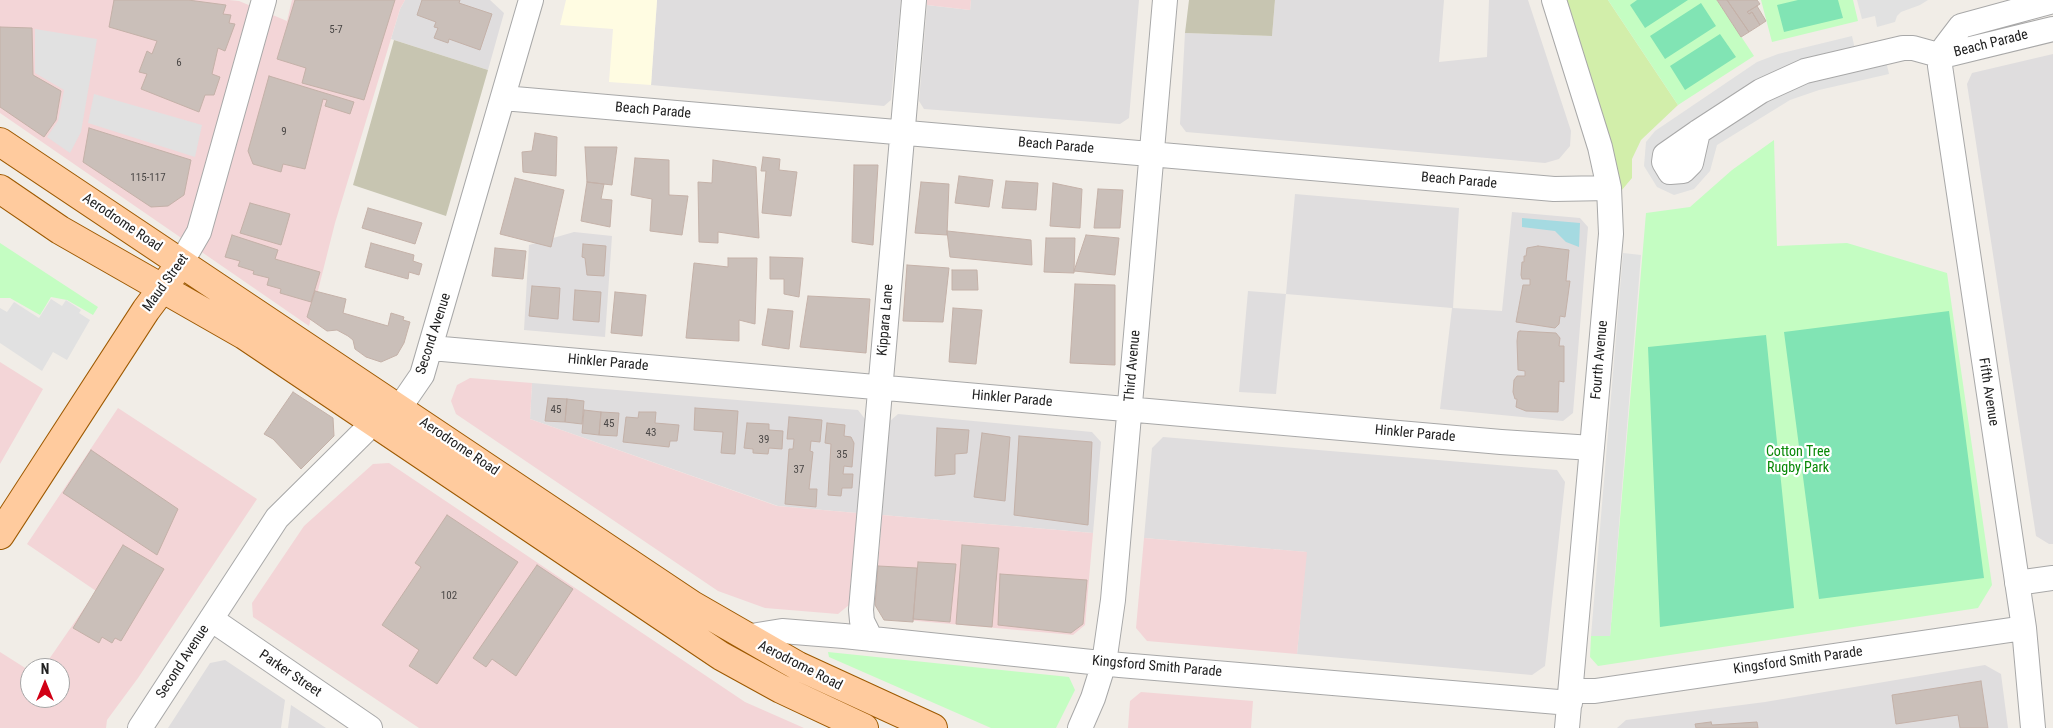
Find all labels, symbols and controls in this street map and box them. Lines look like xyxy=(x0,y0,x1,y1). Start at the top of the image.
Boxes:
house number: 5-7 xyxy=(329,23,343,37)
street label: Beach Parade xyxy=(1952,27,2030,61)
house number: 6 xyxy=(176,56,182,70)
street label: Beach Parade xyxy=(614,99,692,123)
house number: 9 xyxy=(281,125,287,139)
street label: Beach Parade xyxy=(1017,134,1095,158)
street label: Beach Parade xyxy=(1420,169,1498,193)
house number: 115-117 xyxy=(130,171,166,185)
street label: Aerodrome Road xyxy=(79,190,165,256)
street label: Maud Street xyxy=(140,251,192,315)
street label: Kippara Lane xyxy=(874,283,898,357)
street label: Second Avenue xyxy=(413,291,455,377)
street label: Fourth Avenue xyxy=(1588,320,1612,400)
street label: Third Avenue xyxy=(1122,329,1144,403)
street label: Hinkler Parade xyxy=(567,351,649,375)
street label: Fifth Avenue xyxy=(1974,357,2002,427)
street label: Hinkler Parade xyxy=(971,387,1053,411)
house number: 45 xyxy=(551,403,561,417)
street label: Aerodrome Road xyxy=(416,414,502,480)
house number: 45 xyxy=(604,417,614,431)
street label: Hinkler Parade xyxy=(1374,422,1456,446)
house number: 43 xyxy=(646,426,656,440)
house number: 39 xyxy=(759,433,769,447)
park label: Cotton Tree Rugby Park xyxy=(1766,444,1830,477)
house number: 35 xyxy=(837,448,847,462)
house number: 37 xyxy=(794,463,804,477)
house number: 102 xyxy=(441,589,457,603)
street label: Second Avenue xyxy=(153,622,213,702)
street label: Aerodrome Road xyxy=(755,638,845,694)
street label: Kingsford Smith Parade xyxy=(1732,644,1864,678)
street label: Parker Street xyxy=(256,647,324,701)
street label: Kingsford Smith Parade xyxy=(1091,653,1223,681)
north arrow xyxy=(20,658,70,708)
text: N xyxy=(41,661,49,677)

